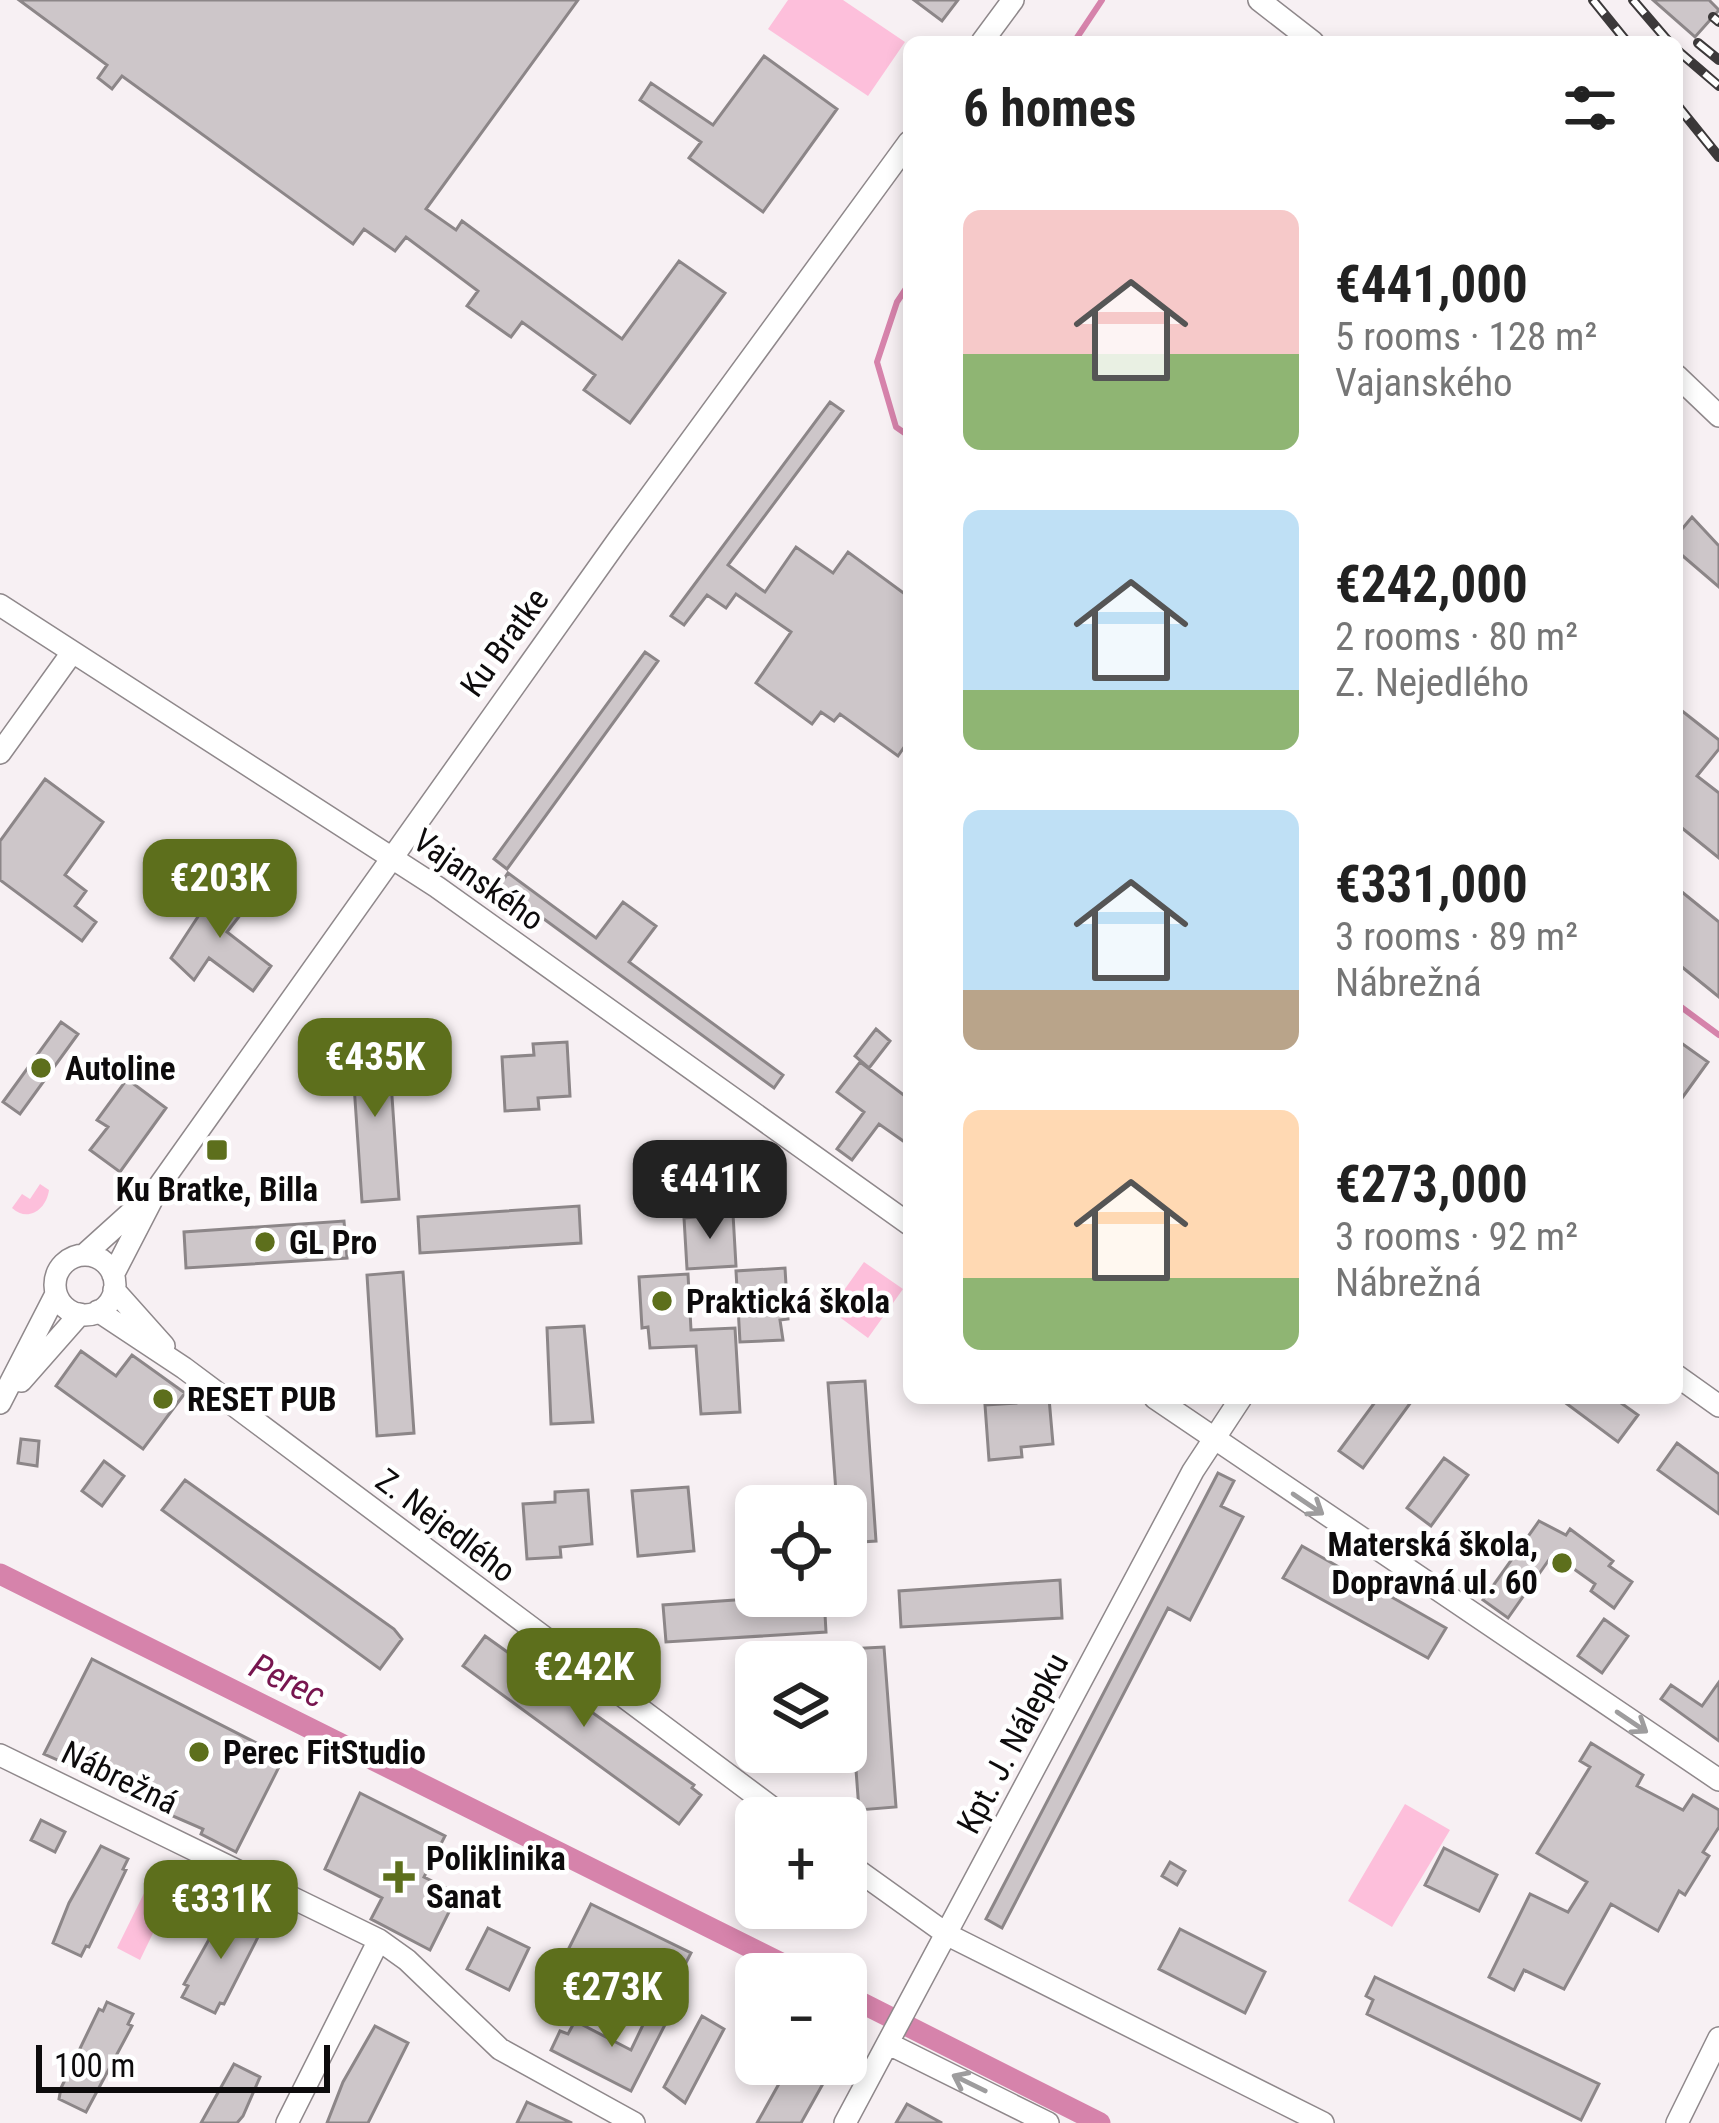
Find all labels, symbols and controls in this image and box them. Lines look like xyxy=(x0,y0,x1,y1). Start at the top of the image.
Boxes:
icon: filters xyxy=(1557,75,1623,141)
text: 6 homes xyxy=(963,79,1136,138)
text: €441,000 xyxy=(1335,255,1528,314)
icon: home xyxy=(1059,258,1203,402)
text: 5 rooms · 128 m² xyxy=(1335,314,1597,360)
text: Vajanského xyxy=(1335,360,1513,406)
text: €242,000 xyxy=(1335,555,1528,614)
icon: home xyxy=(1059,558,1203,702)
street label: Ku Bratke xyxy=(452,581,557,704)
text: 2 rooms · 80 m² xyxy=(1335,614,1578,660)
text: Z. Nejedlého xyxy=(1335,660,1529,706)
street label: Vajanského xyxy=(406,820,551,938)
pin: €203K xyxy=(136,839,304,941)
text: €203K xyxy=(170,855,270,901)
text: €331,000 xyxy=(1335,855,1528,914)
icon: home xyxy=(1059,858,1203,1002)
text: 3 rooms · 89 m² xyxy=(1335,914,1578,960)
text: Nábrežná xyxy=(1335,960,1482,1006)
pin: €435K xyxy=(291,1018,459,1120)
text: €435K xyxy=(325,1034,425,1080)
place label: Autoline xyxy=(65,1049,175,1088)
marker: Autoline xyxy=(28,1055,54,1081)
marker: Ku Bratke, Billa xyxy=(204,1137,230,1163)
pin: €441K xyxy=(626,1140,794,1242)
text: €273,000 xyxy=(1335,1155,1528,1214)
text: €441K xyxy=(660,1156,760,1202)
icon: home xyxy=(1059,1158,1203,1302)
place label: Ku Bratke, Billa xyxy=(116,1170,318,1209)
text: 3 rooms · 92 m² xyxy=(1335,1214,1578,1260)
place label: GL Pro xyxy=(289,1223,377,1262)
marker: GL Pro xyxy=(252,1229,278,1255)
text: Nábrežná xyxy=(1335,1260,1482,1306)
place label: Praktická škola xyxy=(686,1282,890,1321)
marker: Praktická škola xyxy=(649,1288,675,1314)
place label: RESET PUB xyxy=(187,1380,336,1419)
marker: RESET PUB xyxy=(150,1386,176,1412)
street label: Z. Nejedlého xyxy=(368,1460,523,1590)
map controls xyxy=(735,1485,867,2085)
button: locate xyxy=(735,1485,867,1617)
one-way arrow xyxy=(1291,1491,1325,1516)
place label: Materská škola, Dopravná ul. 60 xyxy=(1328,1525,1538,1602)
marker: Materská škola, Dopravná ul. 60 xyxy=(1549,1550,1575,1576)
pin: €242K xyxy=(500,1628,668,1730)
button: layers xyxy=(735,1641,867,1773)
text: €242K xyxy=(534,1644,634,1690)
water label: Perec xyxy=(243,1645,332,1717)
street label: Kpt. J. Nálepku xyxy=(949,1646,1076,1840)
one-way arrow xyxy=(1615,1709,1648,1734)
street label: Nábrežná xyxy=(55,1733,184,1822)
place label: Perec FitStudio xyxy=(223,1733,426,1772)
marker: Perec FitStudio xyxy=(186,1739,212,1765)
button: + xyxy=(735,1797,867,1929)
place label: Poliklinika Sanat xyxy=(426,1839,566,1916)
pin: €331K xyxy=(137,1860,305,1962)
marker: Poliklinika Sanat xyxy=(383,1861,415,1893)
text: €331K xyxy=(171,1876,271,1922)
pin: €273K xyxy=(528,1948,696,2050)
button: − xyxy=(735,1953,867,2085)
text: €273K xyxy=(562,1964,662,2010)
scale bar xyxy=(36,2039,330,2092)
text: 100 m xyxy=(54,2046,135,2085)
one-way arrow xyxy=(952,2071,987,2094)

